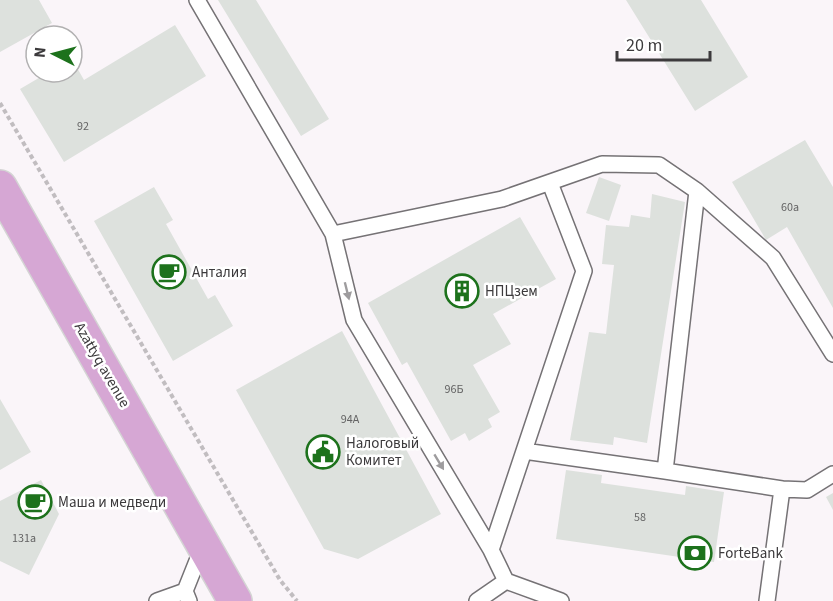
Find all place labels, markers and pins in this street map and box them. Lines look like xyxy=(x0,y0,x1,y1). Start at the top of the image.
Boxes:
cafe icon: Анталия xyxy=(151,254,187,290)
place label: Анталия xyxy=(192,262,247,283)
building icon: НПЦзем xyxy=(444,273,480,309)
place label: НПЦзем xyxy=(485,281,538,302)
place label: Налоговый Комитет xyxy=(346,433,419,471)
public building icon: Налоговый Комитет xyxy=(305,434,341,470)
cafe icon: Маша и медведи xyxy=(17,484,53,520)
place label: Маша и медведи xyxy=(58,492,166,513)
bank icon: ForteBank xyxy=(677,535,713,571)
place label: ForteBank xyxy=(718,543,783,564)

